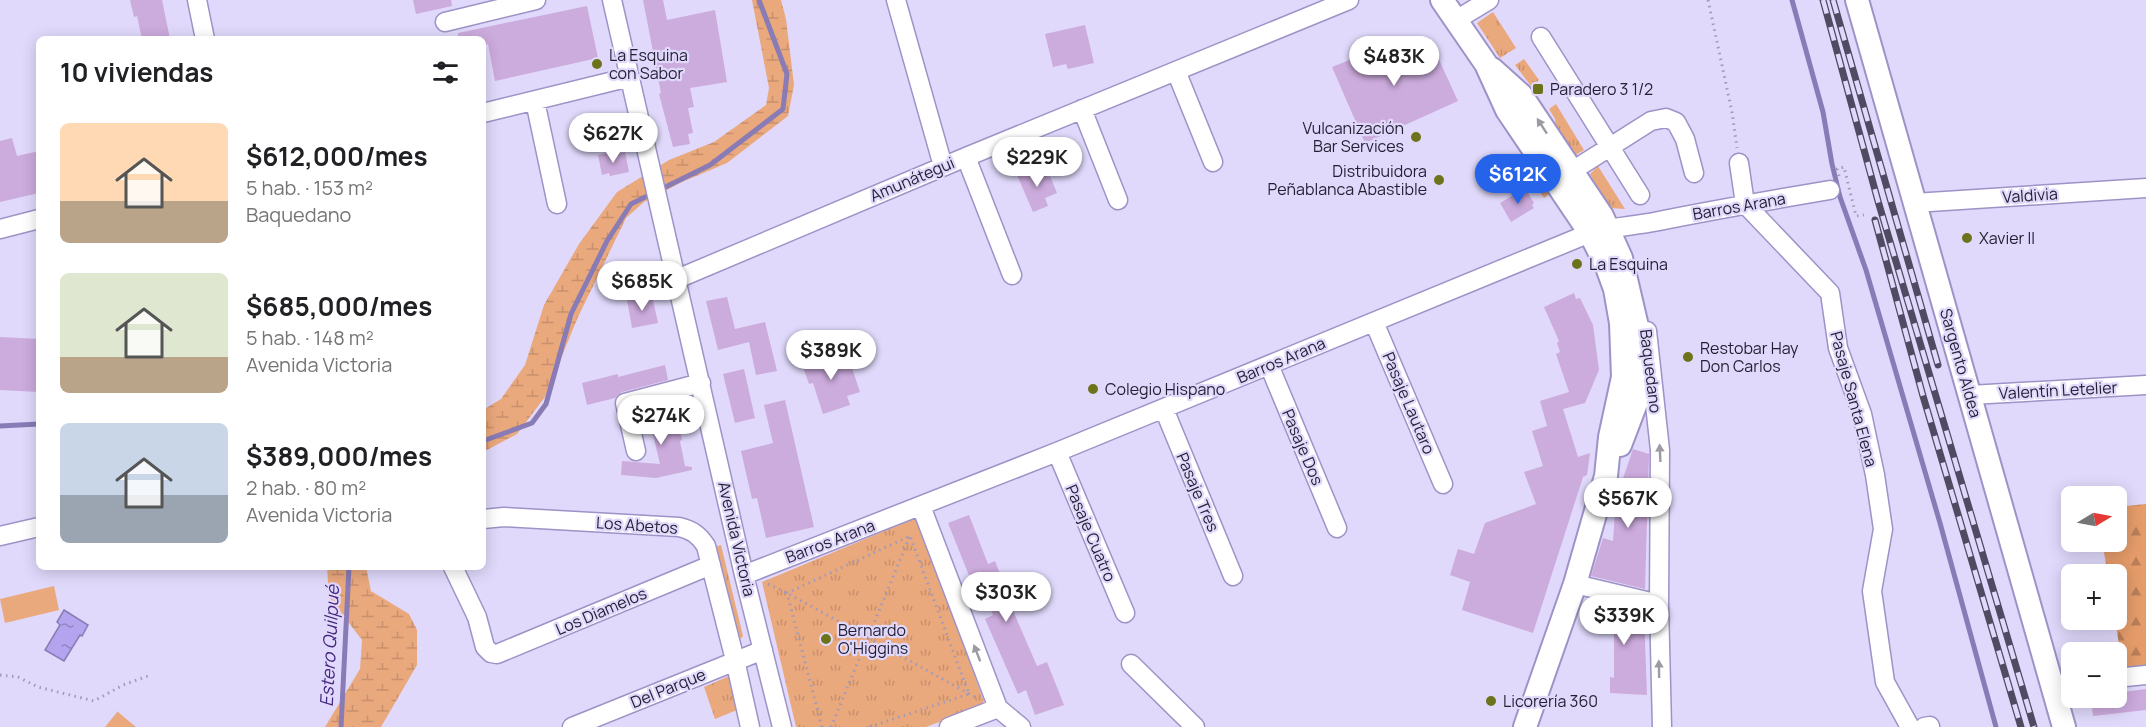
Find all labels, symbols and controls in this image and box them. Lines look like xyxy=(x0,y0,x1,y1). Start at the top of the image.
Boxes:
pin: $483K xyxy=(1352,36,1436,87)
text: $483K xyxy=(1363,42,1425,69)
place label: La Esquina con Sabor xyxy=(609,44,688,84)
text: 10 viviendas xyxy=(60,54,213,90)
icon: filters xyxy=(429,56,462,89)
marker: La Esquina con Sabor xyxy=(590,57,604,71)
place label: Paradero 3 1/2 xyxy=(1550,78,1653,100)
marker: Paradero 3 1/2 xyxy=(1531,82,1545,96)
pin: $627K xyxy=(571,113,655,164)
place label: Vulcanización Bar Services xyxy=(1302,117,1404,157)
one-way arrow xyxy=(1536,118,1547,135)
text: $627K xyxy=(583,119,643,146)
marker: Vulcanización Bar Services xyxy=(1409,130,1423,144)
pin: $229K xyxy=(995,137,1079,188)
text: $612,000/mes xyxy=(246,138,428,174)
text: $229K xyxy=(1006,143,1068,170)
icon: home xyxy=(108,147,180,219)
street label: Amunátegui xyxy=(866,151,958,207)
pin: $612K xyxy=(1476,154,1560,205)
place label: Distribuidora Peñablanca Abastible xyxy=(1268,160,1427,200)
text: $612K xyxy=(1489,160,1547,187)
marker: Distribuidora Peñablanca Abastible xyxy=(1432,173,1446,187)
text: 5 hab. · 153 m² xyxy=(246,174,373,201)
street label: Valdivia xyxy=(2002,182,2058,208)
street label: Barros Arana xyxy=(1691,187,1787,225)
text: Baquedano xyxy=(246,201,351,228)
place label: Xavier II xyxy=(1979,227,2035,249)
marker: Xavier II xyxy=(1960,231,1974,245)
place label: La Esquina xyxy=(1589,253,1668,275)
marker: La Esquina xyxy=(1570,257,1584,271)
pin: $685K xyxy=(600,261,684,312)
text: $685K xyxy=(611,267,673,294)
text: $685,000/mes xyxy=(246,288,432,324)
icon: home xyxy=(108,297,180,369)
street label: Sargento Aldea xyxy=(1935,306,1987,420)
text: 5 hab. · 148 m² xyxy=(246,324,374,351)
street label: Baquedano xyxy=(1635,328,1667,414)
street label: Pasaje Santa Elena xyxy=(1825,329,1883,469)
pin: $389K xyxy=(789,330,873,381)
street label: Barros Arana xyxy=(1233,332,1329,388)
text: $389K xyxy=(800,336,862,363)
place label: Restobar Hay Don Carlos xyxy=(1700,337,1799,377)
street label: Pasaje Lautaro xyxy=(1378,349,1440,457)
marker: Restobar Hay Don Carlos xyxy=(1681,350,1695,364)
text: Avenida Victoria xyxy=(246,351,392,378)
street label: Valentín Letelier xyxy=(1998,376,2118,404)
place label: Colegio Hispano xyxy=(1105,378,1225,400)
marker: Colegio Hispano xyxy=(1086,382,1100,396)
pin: $274K xyxy=(619,395,703,446)
text: $274K xyxy=(631,401,691,428)
street label: Pasaje Dos xyxy=(1277,406,1329,488)
text: $389,000/mes xyxy=(246,438,432,474)
one-way arrow xyxy=(1655,443,1664,462)
icon: home xyxy=(108,447,180,519)
street label: Pasaje Tres xyxy=(1171,449,1225,535)
text: 2 hab. · 80 m² xyxy=(246,474,366,501)
pin: $567K xyxy=(1586,478,1670,529)
street label: Avenida Victoria xyxy=(713,479,761,599)
street label: Pasaje Cuatro xyxy=(1061,481,1121,585)
text: $567K xyxy=(1598,484,1658,511)
north arrow xyxy=(2061,486,2127,552)
map controls xyxy=(2061,486,2127,708)
text: Avenida Victoria xyxy=(246,501,392,528)
street label: Los Abetos xyxy=(595,511,679,539)
street label: Barros Arana xyxy=(782,514,878,568)
button: + xyxy=(2061,564,2127,630)
pin: $303K xyxy=(964,572,1048,623)
text: $303K xyxy=(975,578,1037,605)
street label: Los Diamelos xyxy=(552,582,650,640)
water label: Estero Quilpué xyxy=(314,583,344,707)
pin: $339K xyxy=(1582,595,1666,646)
text: $339K xyxy=(1593,601,1655,628)
place label: Bernardo O'Higgins xyxy=(838,619,908,659)
marker: Bernardo O'Higgins xyxy=(819,632,833,646)
button: − xyxy=(2061,642,2127,708)
one-way arrow xyxy=(972,644,982,662)
one-way arrow xyxy=(1654,659,1664,678)
street label: Del Parque xyxy=(627,663,709,713)
place label: Licorería 360 xyxy=(1503,690,1598,712)
marker: Licorería 360 xyxy=(1484,694,1498,708)

